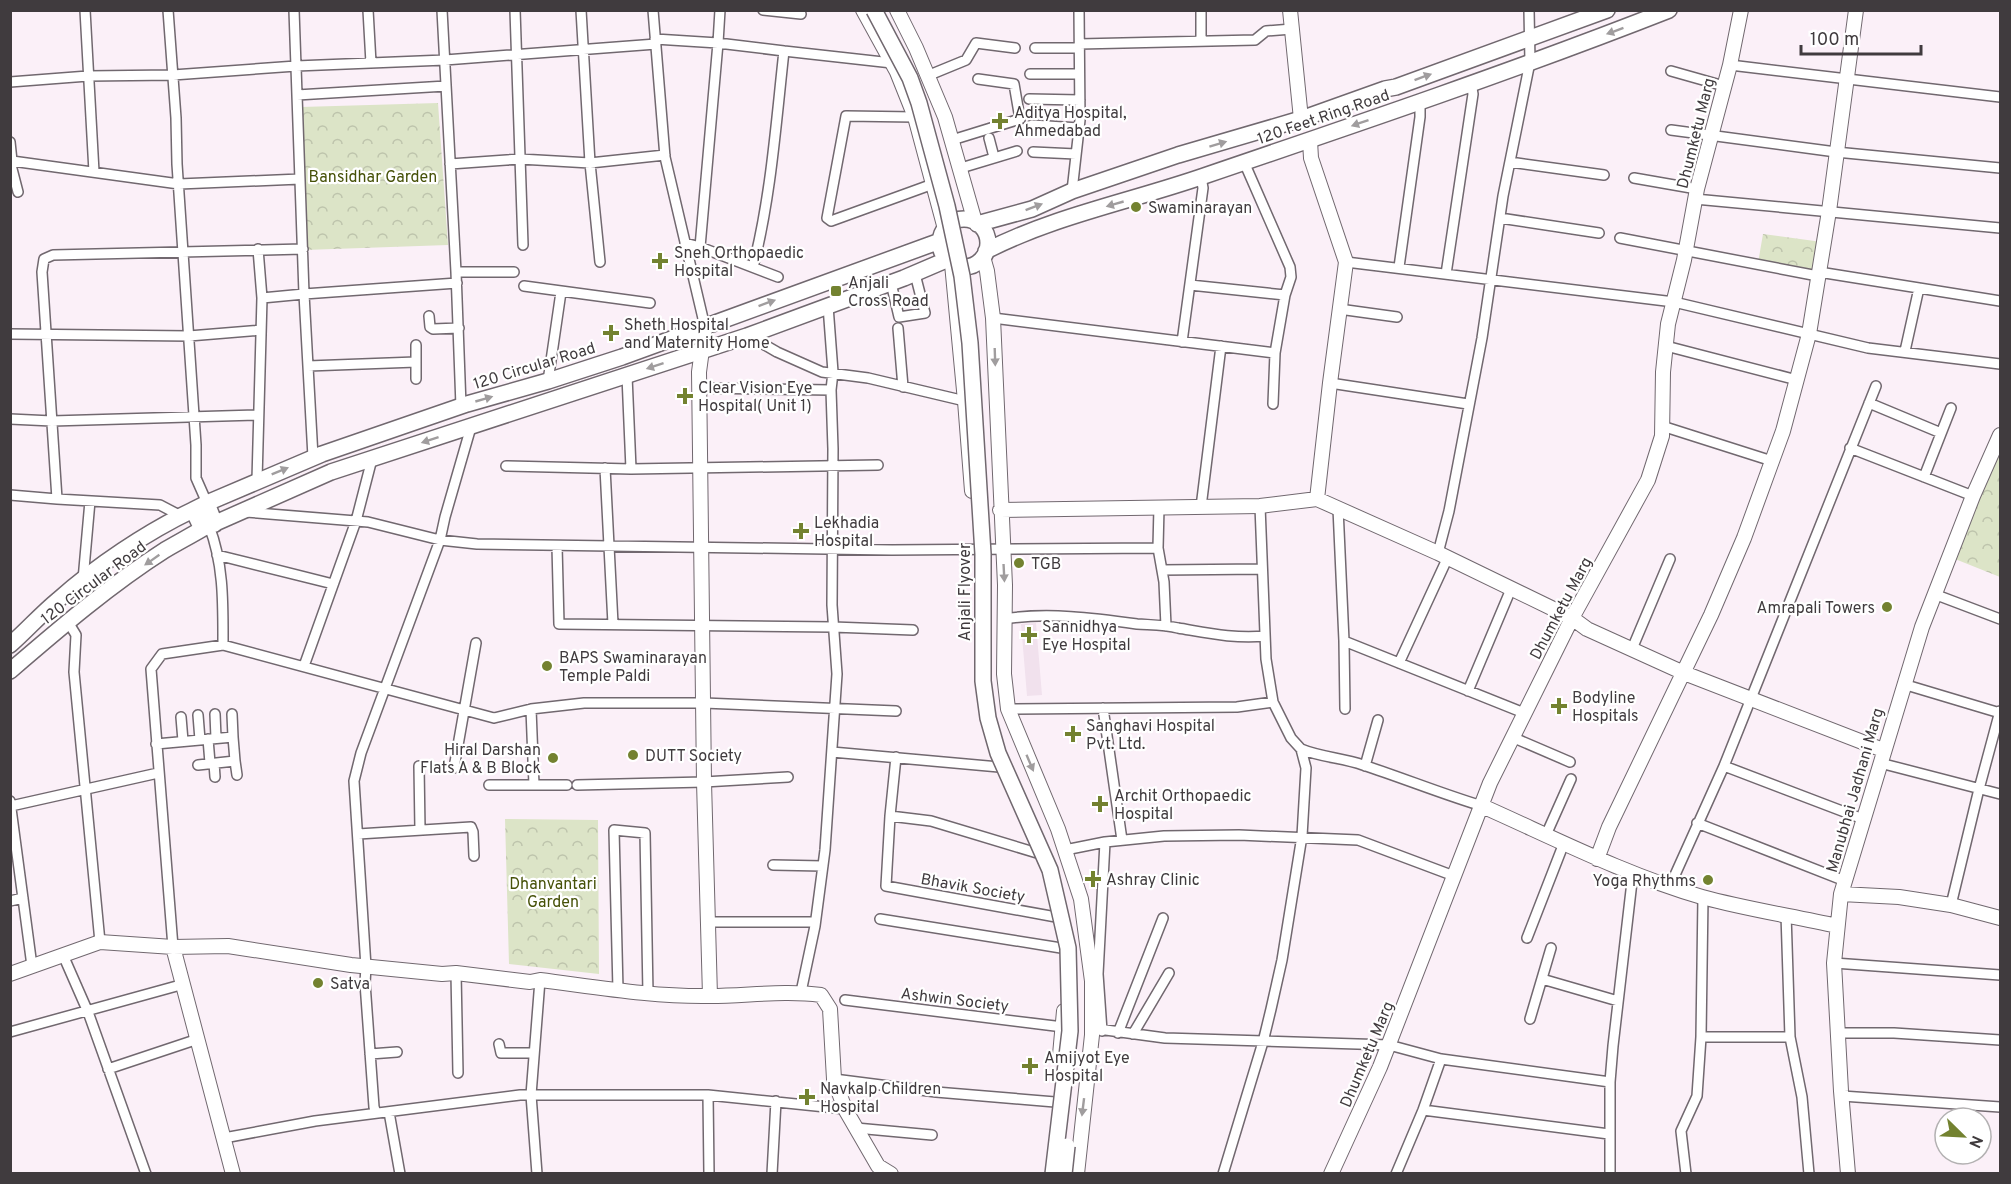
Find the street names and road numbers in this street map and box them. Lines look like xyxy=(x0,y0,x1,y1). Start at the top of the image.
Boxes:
street label: Dhumketu Marg xyxy=(1674,76,1720,191)
street label: 120 Feet Ring Road xyxy=(1255,86,1392,150)
street label: 120 Circular Road xyxy=(471,339,598,395)
street label: 120 Circular Road xyxy=(38,537,151,630)
street label: Anjali Flyover xyxy=(956,543,976,641)
street label: Dhumketu Marg xyxy=(1526,554,1597,664)
street label: Manubhai Jadhani Marg xyxy=(1823,706,1889,875)
street label: Bhavik Society xyxy=(919,870,1026,908)
street label: Ashwin Society xyxy=(900,984,1010,1018)
street label: Dhumketu Marg xyxy=(1336,999,1399,1111)

